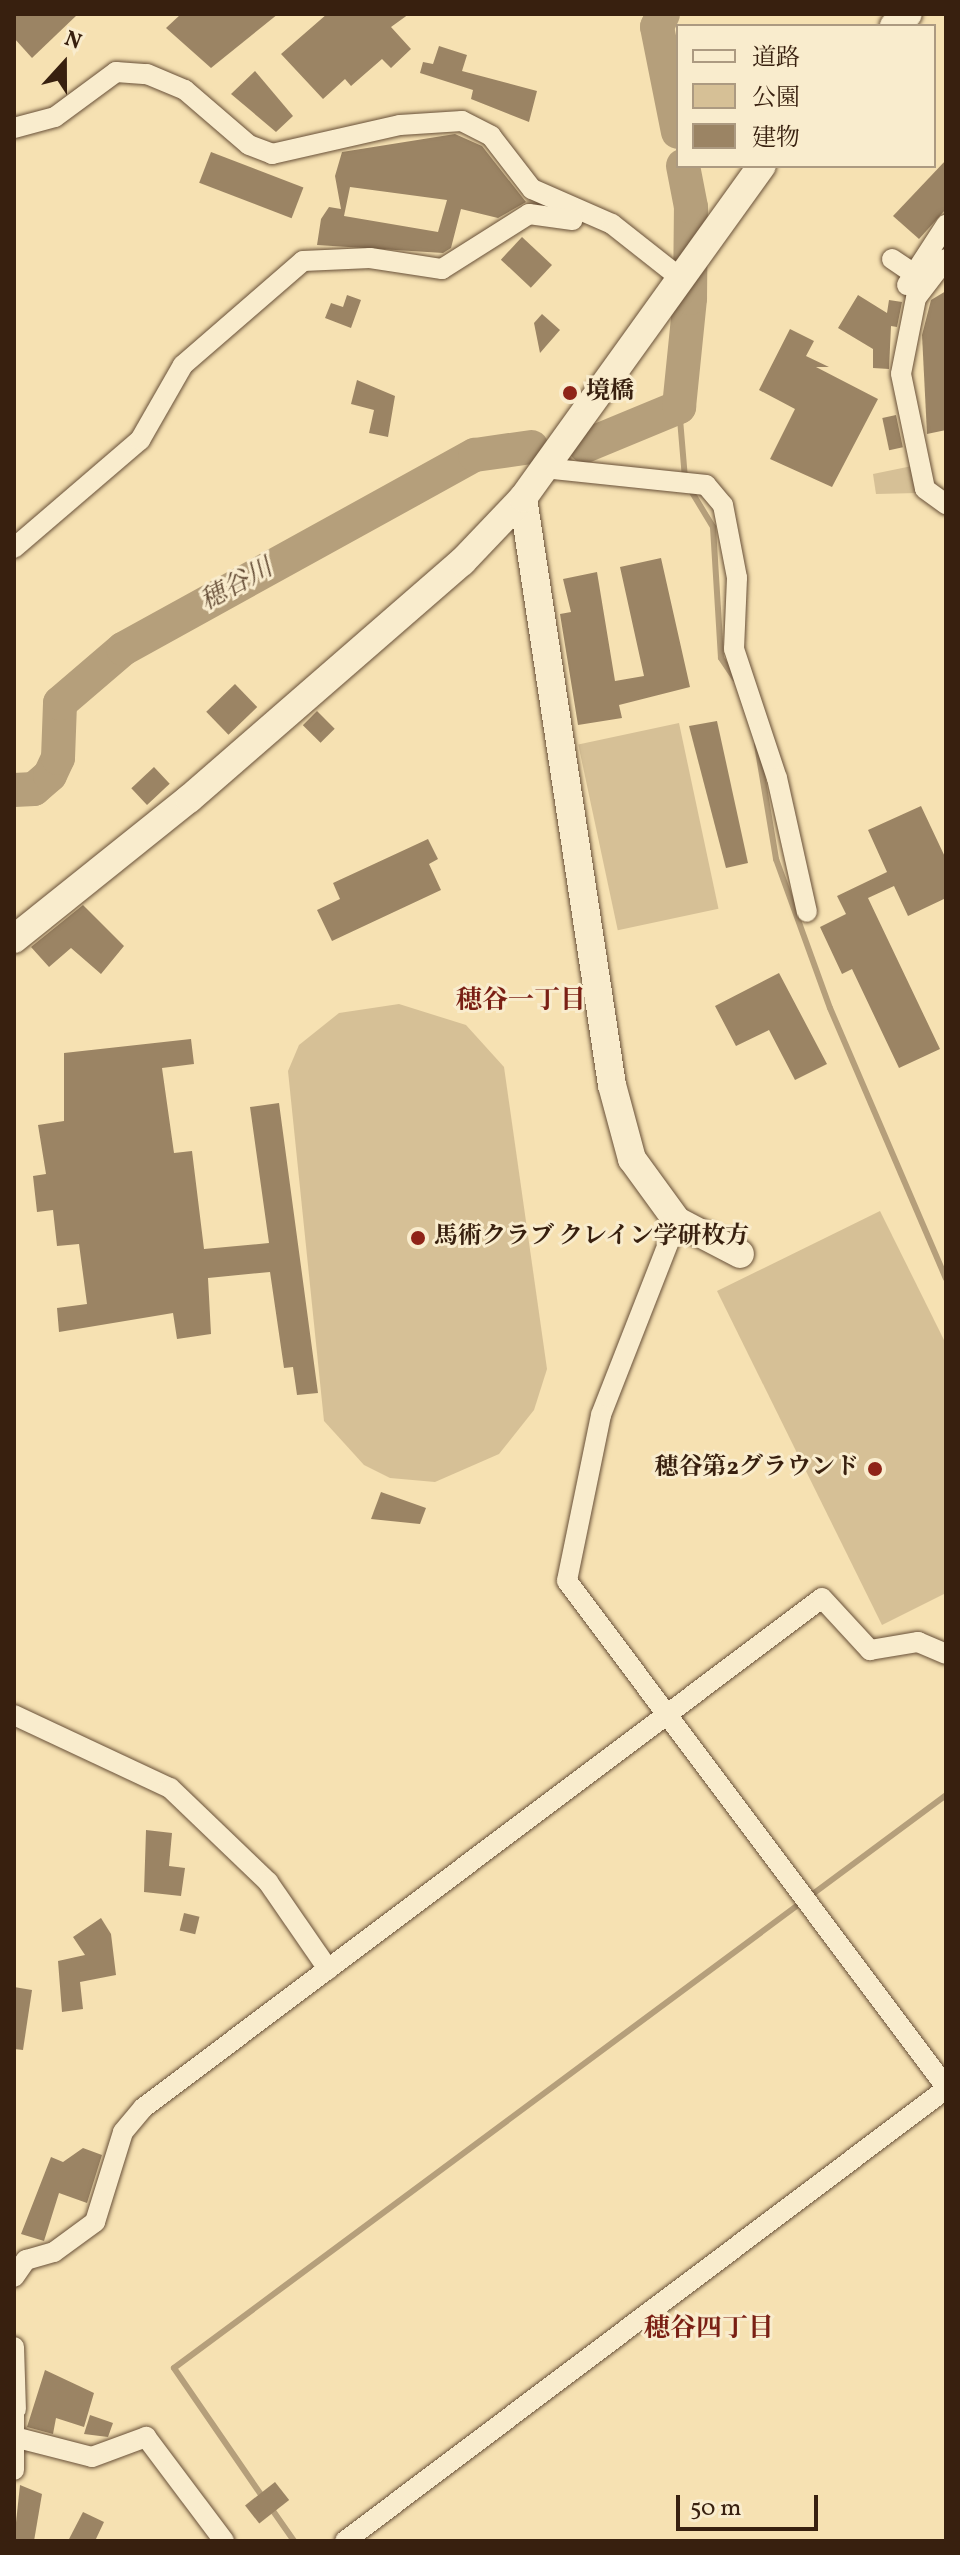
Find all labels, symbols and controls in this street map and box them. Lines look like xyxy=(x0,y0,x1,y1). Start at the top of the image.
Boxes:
north arrow xyxy=(24,24,104,104)
text: N xyxy=(60,24,86,58)
legend xyxy=(676,24,936,168)
text: 道路 xyxy=(752,42,800,76)
text: 公園 xyxy=(752,82,800,116)
text: 建物 xyxy=(752,122,800,156)
place label: 境橋 xyxy=(586,379,634,407)
marker: 境橋 xyxy=(561,384,579,402)
water label: 穂谷川 xyxy=(195,553,279,619)
district label: 穂谷一丁目 xyxy=(456,986,586,1018)
place label: 馬術クラブ クレイン学研枚方 xyxy=(434,1224,751,1252)
marker: 馬術クラブ クレイン学研枚方 xyxy=(409,1229,427,1247)
place label: 穂谷第2グラウンド xyxy=(655,1455,859,1483)
marker: 穂谷第2グラウンド xyxy=(866,1460,884,1478)
district label: 穂谷四丁目 xyxy=(644,2314,774,2346)
scale bar xyxy=(680,2479,822,2529)
text: 50 m xyxy=(690,2492,742,2526)

